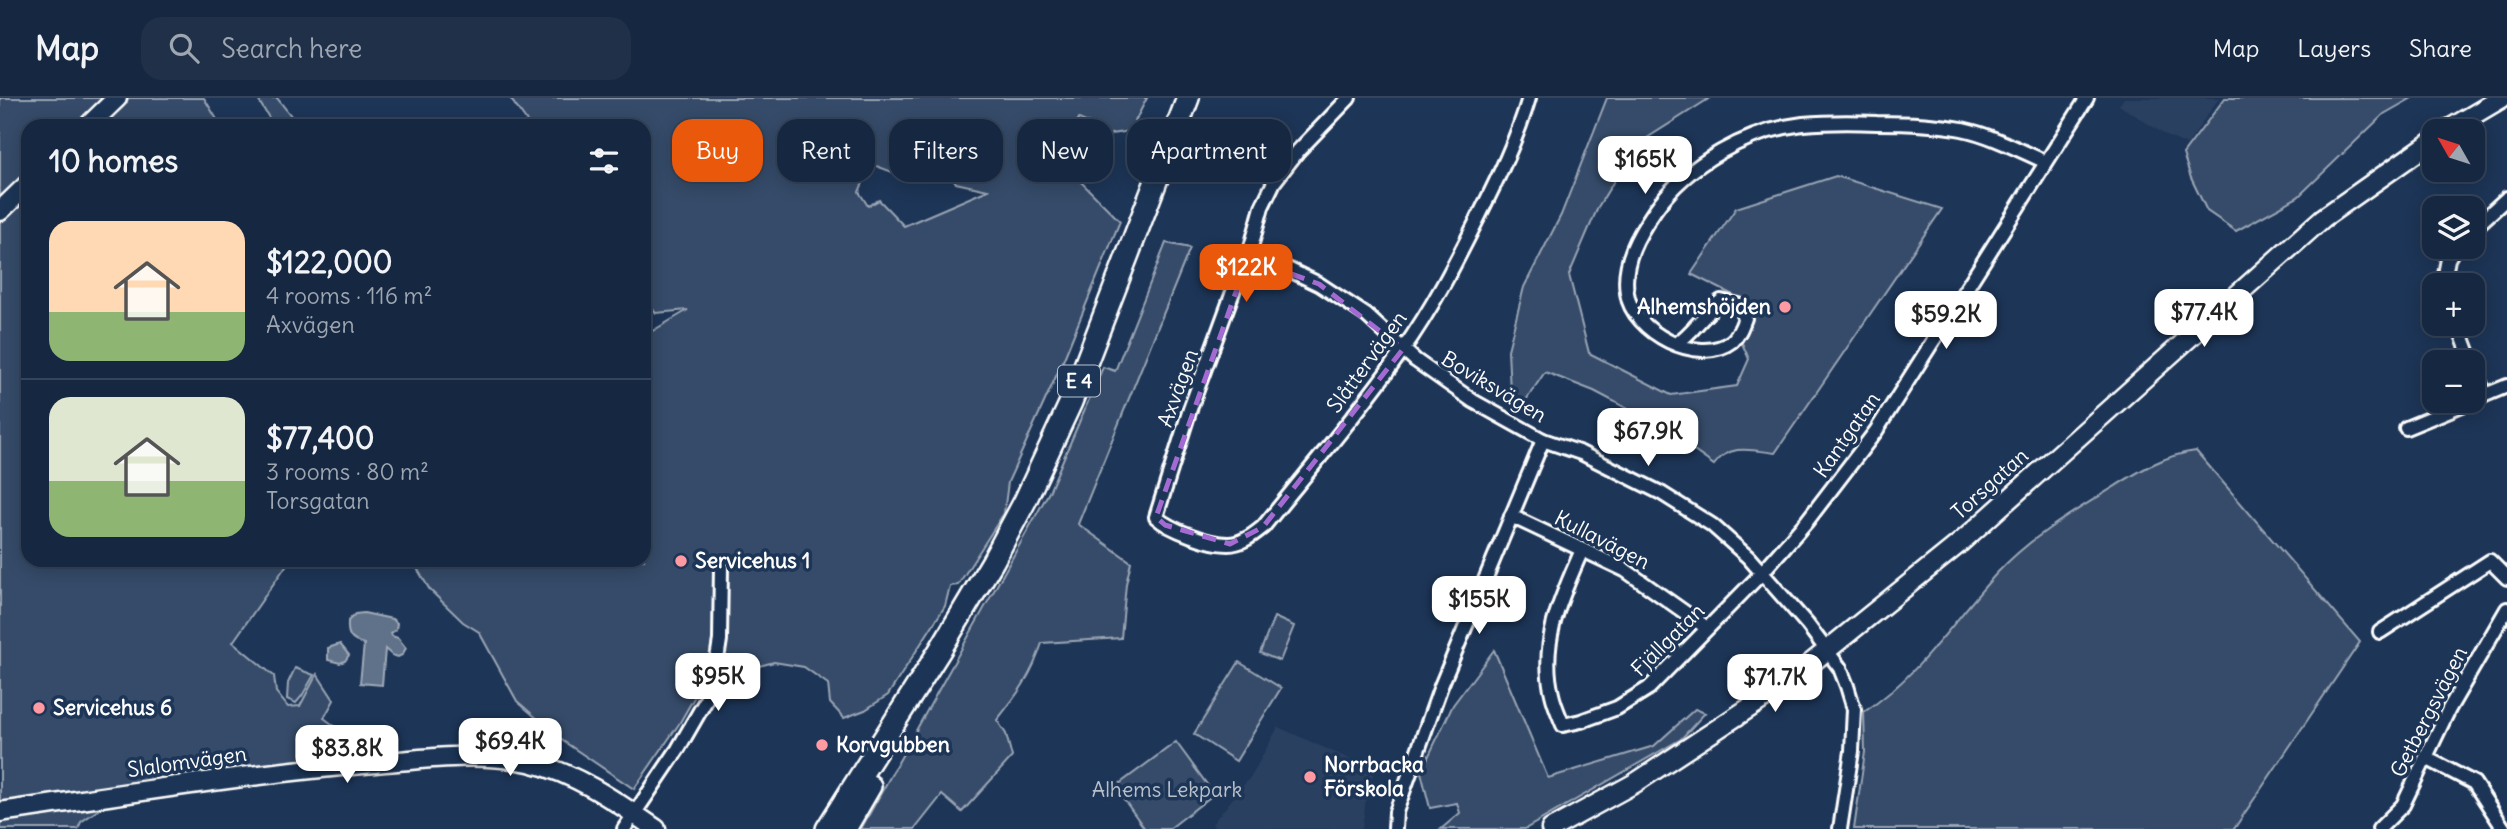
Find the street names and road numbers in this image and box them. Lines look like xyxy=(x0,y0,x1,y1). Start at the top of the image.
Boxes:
street label: Slåttervägen xyxy=(1321,305,1413,418)
street label: Axvägen xyxy=(1151,345,1204,431)
street label: Boviksvägen xyxy=(1437,345,1552,429)
road number: E 4 xyxy=(1058,366,1100,396)
street label: Kantgatan xyxy=(1807,386,1886,483)
street label: Torsgatan xyxy=(1946,442,2034,525)
street label: Kullavägen xyxy=(1550,504,1655,575)
street label: Fjällgatan xyxy=(1625,597,1710,682)
street label: Getbergsvägen xyxy=(2384,642,2473,782)
street label: Slalomvägen xyxy=(125,740,248,783)

